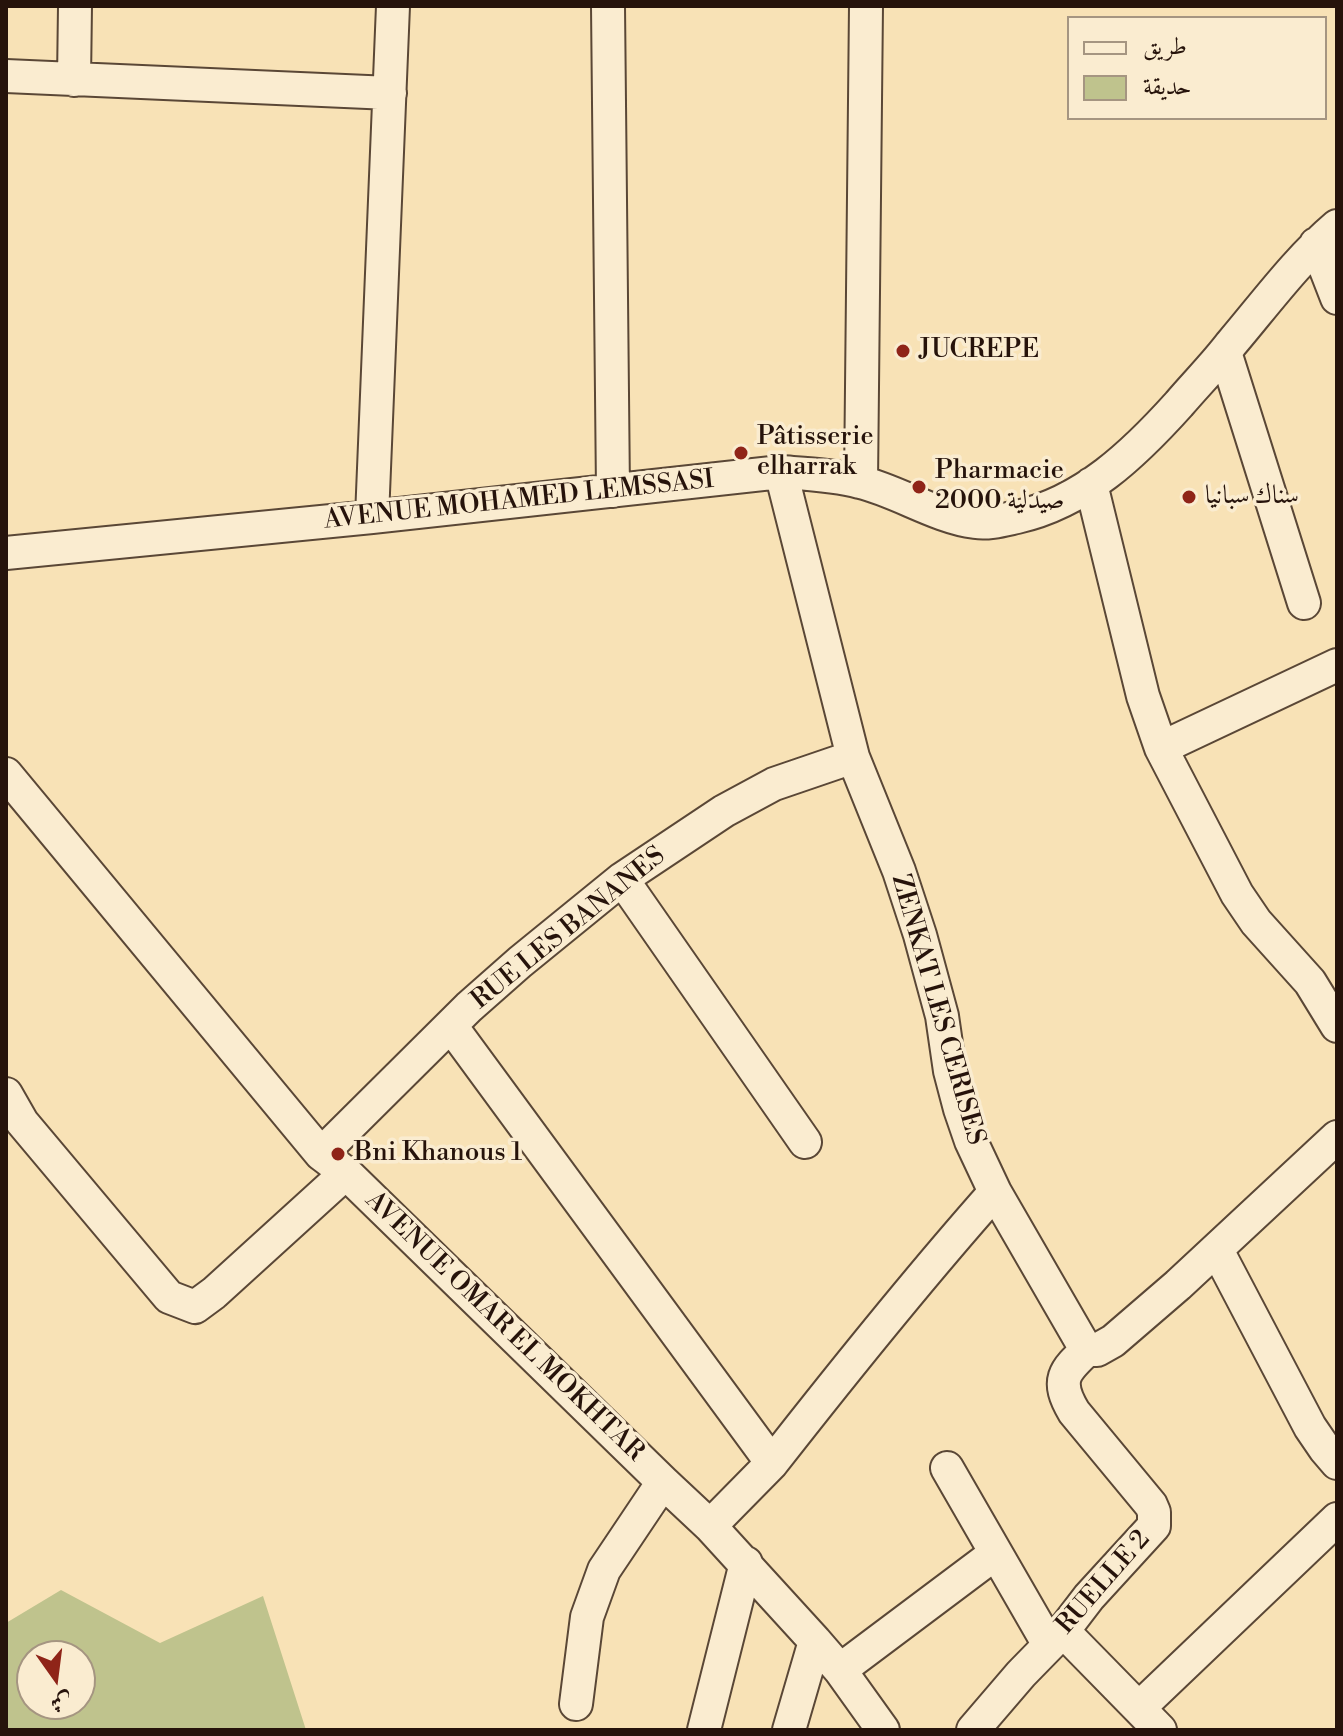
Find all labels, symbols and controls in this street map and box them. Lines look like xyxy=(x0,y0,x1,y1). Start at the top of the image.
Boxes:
legend xyxy=(1067,16,1327,120)
text: طريق xyxy=(1143,32,1187,62)
text: حديقة xyxy=(1143,72,1192,102)
place label: JUCREPE xyxy=(919,335,1039,367)
marker: JUCREPE xyxy=(894,342,912,360)
place label: Pâtisserie elharrak xyxy=(757,422,874,484)
marker: Pâtisserie elharrak xyxy=(732,444,750,462)
place label: Pharmacie 2000 صيدلية xyxy=(935,456,1064,518)
street label: AVENUE MOHAMED LEMSSASI xyxy=(322,465,716,537)
marker: Pharmacie 2000 صيدلية xyxy=(910,478,928,496)
place label: سناك سبانيا xyxy=(1205,481,1299,513)
marker: سناك سبانيا xyxy=(1180,488,1198,506)
street label: RUE LES BANANES xyxy=(466,841,672,1017)
street label: ZENKAT LES CERISES xyxy=(883,871,991,1149)
place label: Bni Khanous 1 xyxy=(354,1138,522,1170)
marker: Bni Khanous 1 xyxy=(329,1145,347,1163)
street label: AVENUE OMAR EL MOKHTAR xyxy=(358,1186,650,1468)
street label: RUELLE 2 xyxy=(1051,1525,1157,1641)
north arrow xyxy=(16,1640,96,1720)
text: ش xyxy=(48,1686,75,1718)

